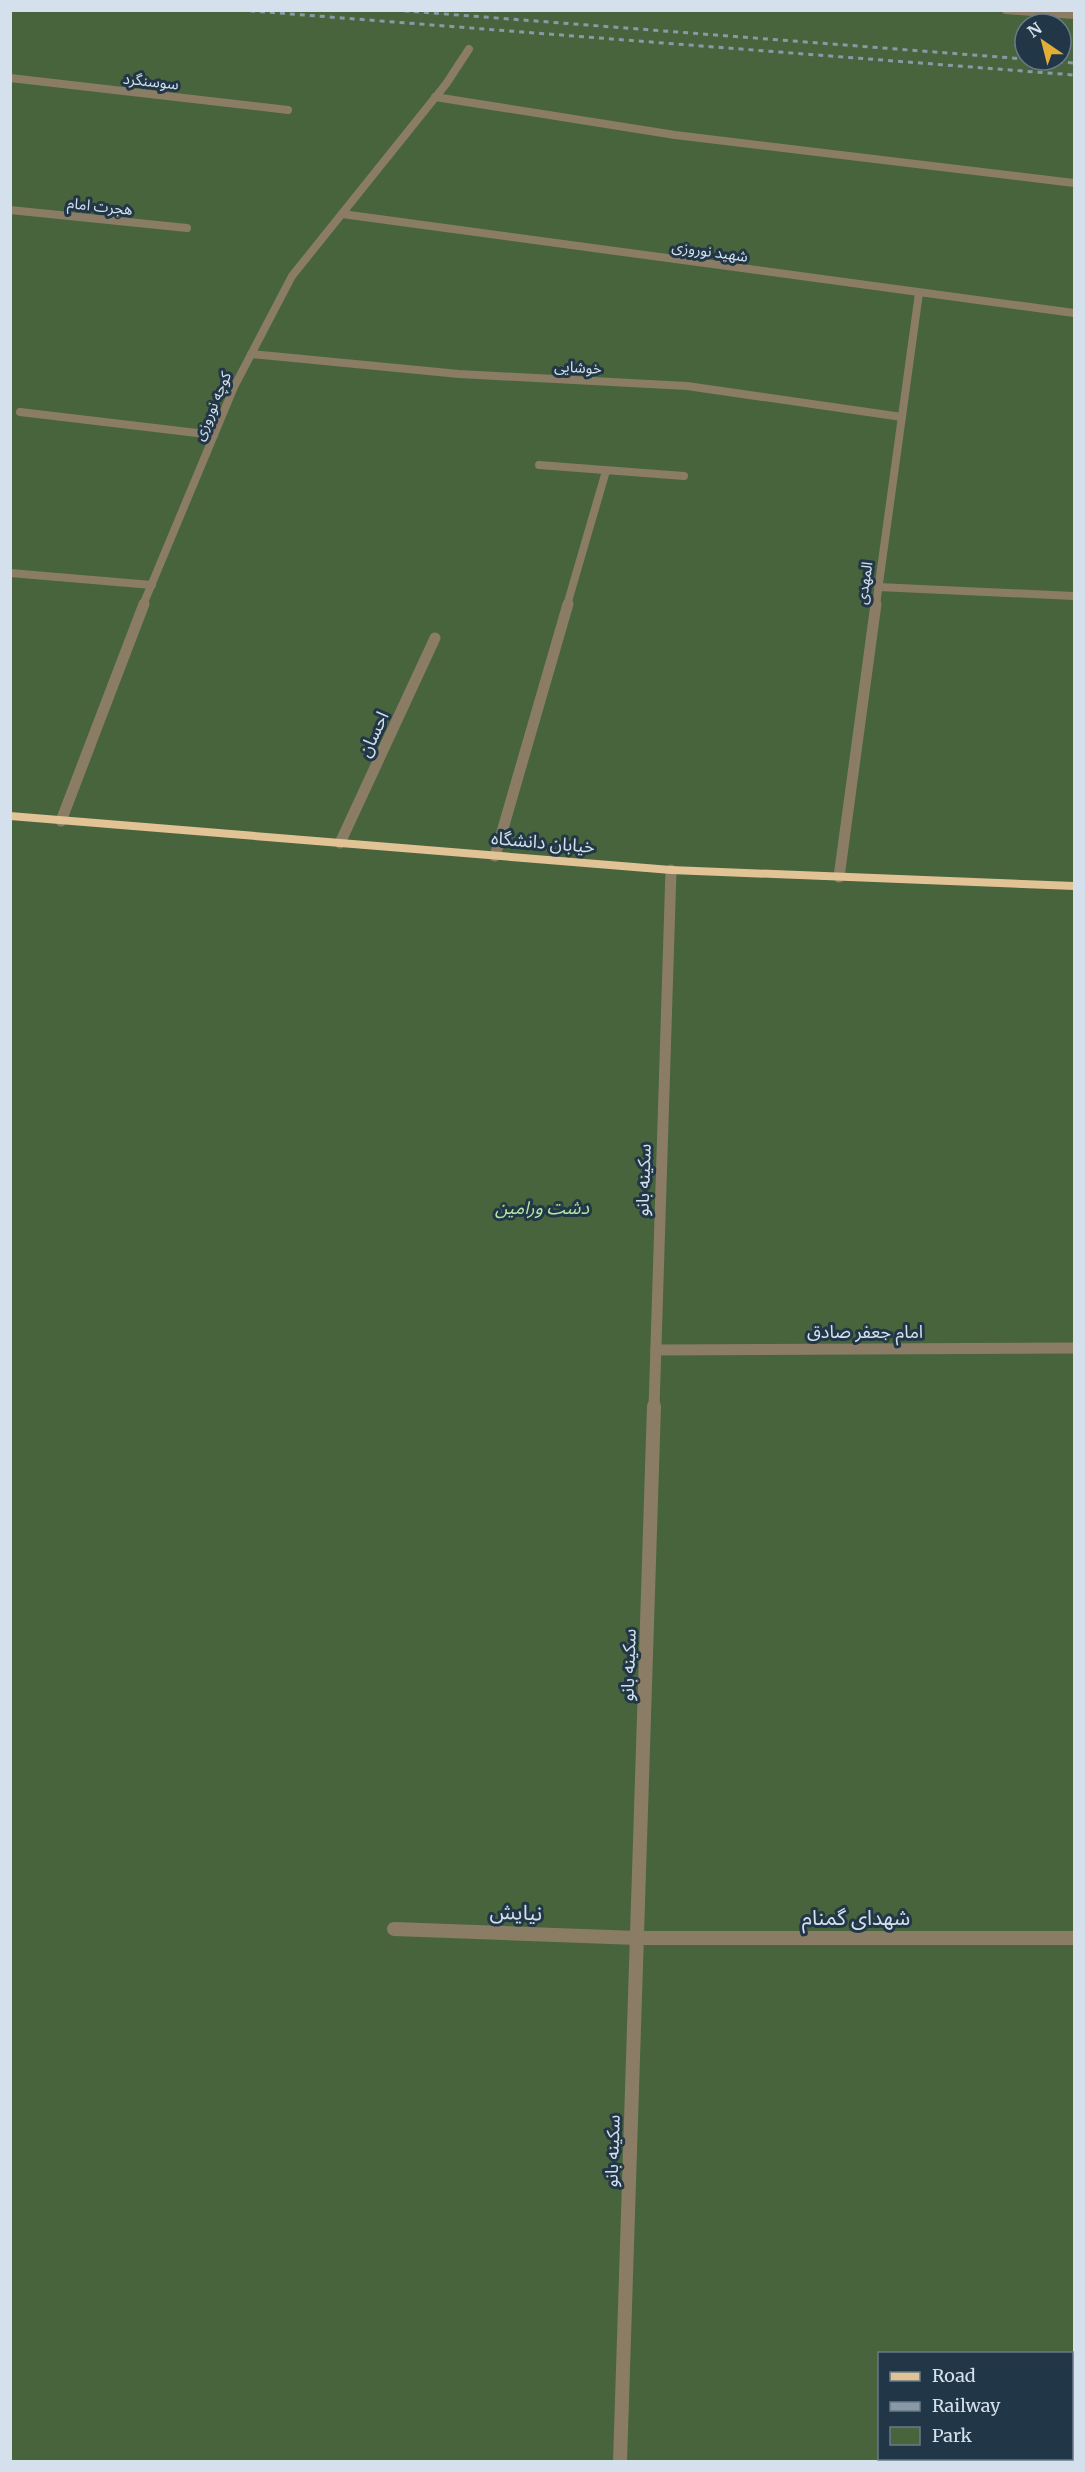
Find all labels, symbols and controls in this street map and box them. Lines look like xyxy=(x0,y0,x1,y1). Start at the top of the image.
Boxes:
north arrow xyxy=(1013,12,1073,72)
text: N xyxy=(1023,18,1046,42)
street label: سوسنگرد xyxy=(122,69,180,93)
street label: هجرت امام xyxy=(66,193,134,221)
street label: شهید نوروزی xyxy=(671,236,750,266)
street label: خوشایی xyxy=(554,356,602,378)
street label: کوچه نوروزی xyxy=(189,368,236,444)
street label: المهدی xyxy=(852,560,876,606)
street label: احسان xyxy=(352,707,394,761)
street label: خیابان دانشگاه xyxy=(490,826,596,858)
street label: سکینه بانو xyxy=(630,1143,656,1217)
park label: دشت ورامین xyxy=(495,1196,589,1219)
street label: امام جعفر صادق xyxy=(807,1320,923,1346)
street label: سکینه بانو xyxy=(615,1628,641,1702)
street label: نیایش xyxy=(489,1898,543,1926)
street label: شهدای گمنام xyxy=(802,1904,910,1934)
street label: سکینه بانو xyxy=(599,2114,625,2188)
legend xyxy=(878,2352,1073,2460)
text: Road xyxy=(932,2364,976,2387)
text: Railway xyxy=(932,2394,1001,2417)
text: Park xyxy=(932,2424,973,2447)

